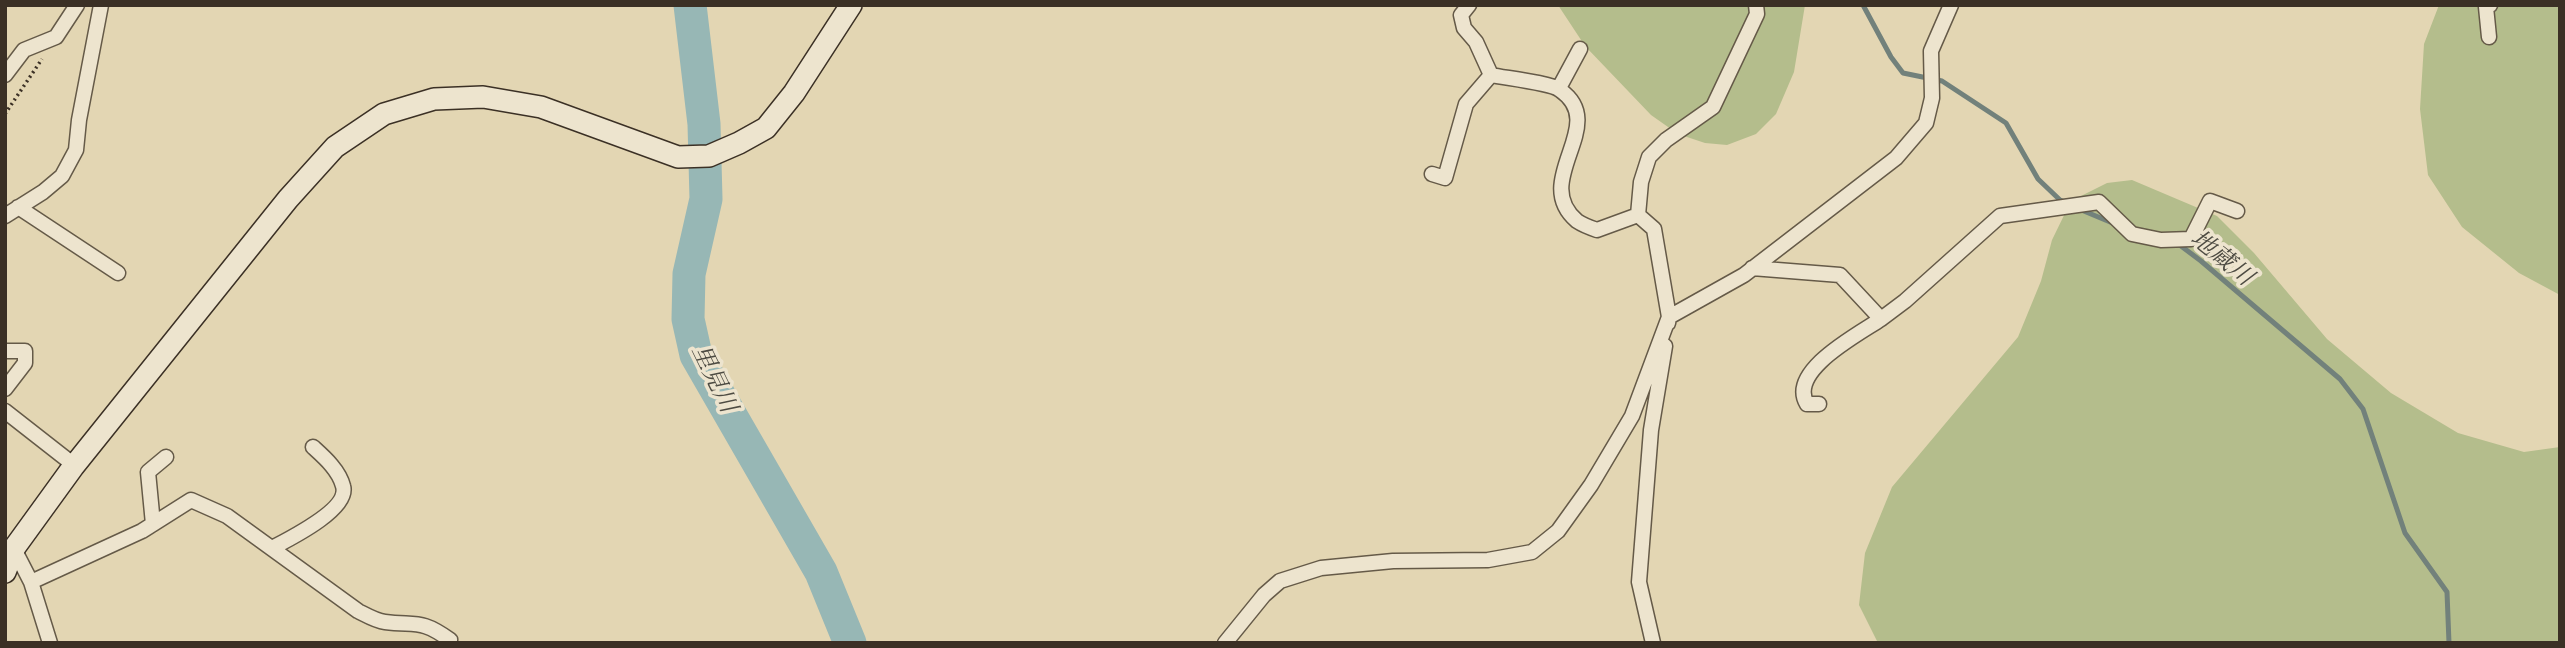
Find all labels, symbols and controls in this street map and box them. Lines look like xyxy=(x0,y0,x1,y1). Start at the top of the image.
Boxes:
water label: 地蔵川 xyxy=(2184,225,2258,293)
water label: 里見川 xyxy=(684,340,742,418)

